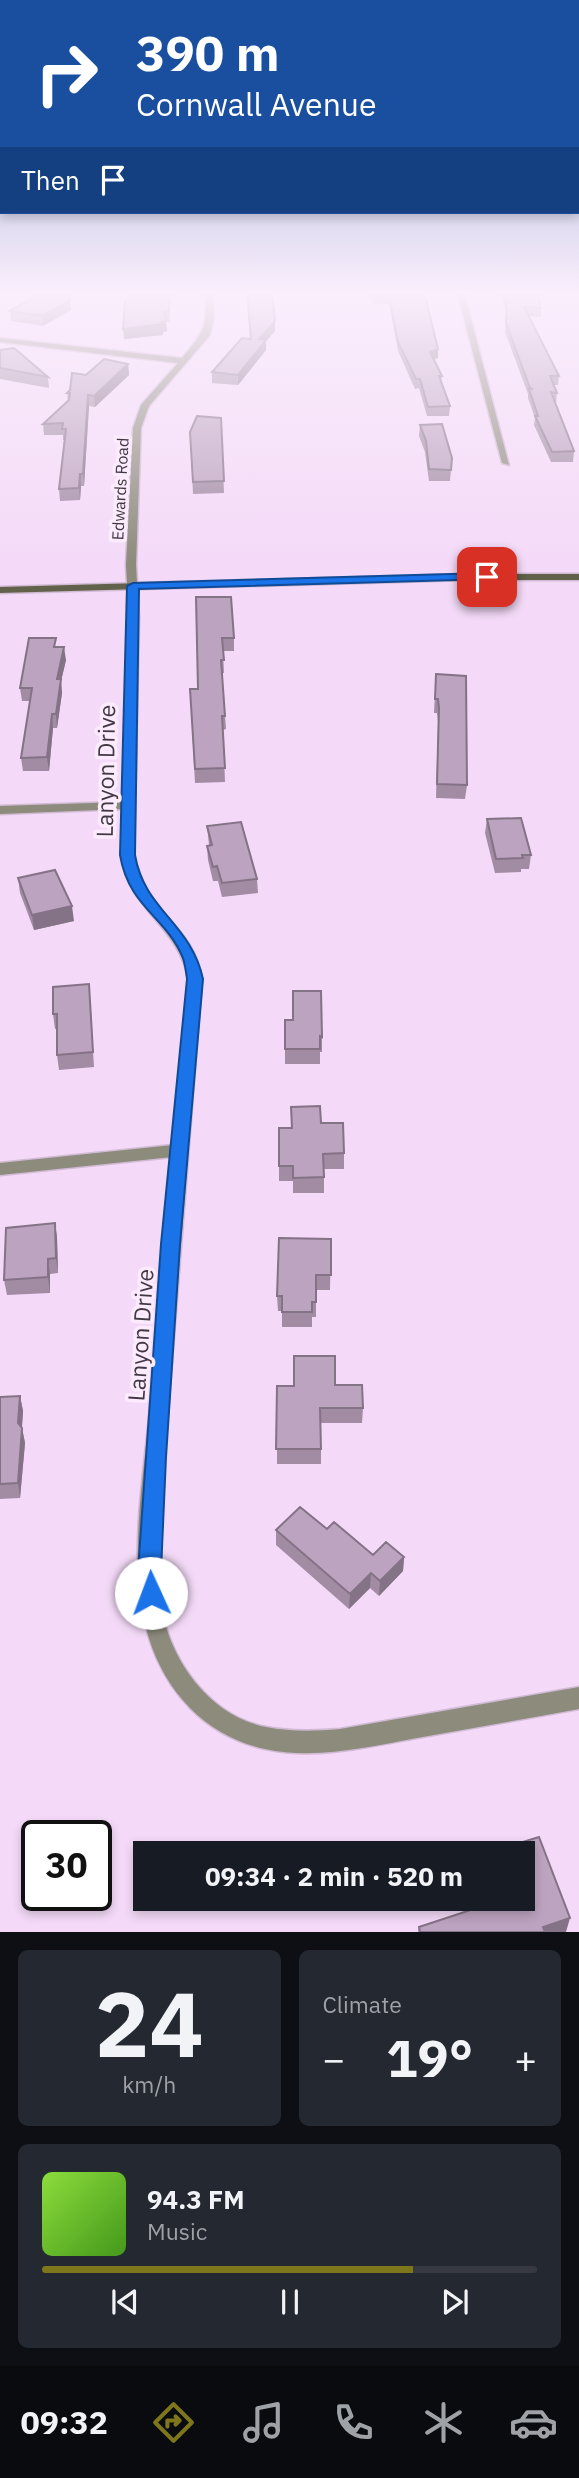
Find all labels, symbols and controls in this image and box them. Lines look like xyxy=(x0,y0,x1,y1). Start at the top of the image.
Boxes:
text: 390 m xyxy=(136,21,280,84)
icon: right xyxy=(21,28,112,119)
text: Cornwall Avenue xyxy=(136,83,377,125)
icon: arrive xyxy=(94,161,132,199)
text: Then xyxy=(21,163,80,197)
street label: Edwards Road xyxy=(107,437,133,541)
pin xyxy=(457,547,517,607)
icon: arrive xyxy=(468,558,506,596)
street label: Lanyon Drive xyxy=(89,704,121,838)
street label: Lanyon Drive xyxy=(120,1268,160,1402)
position arrow xyxy=(114,1556,188,1630)
speed limit sign: 30 xyxy=(21,1820,112,1911)
text: 09:34 · 2 min · 520 m xyxy=(205,1859,463,1893)
text: 24 xyxy=(95,1964,204,2082)
text: Climate xyxy=(323,1989,402,2019)
text: 19° xyxy=(386,2024,473,2091)
text: − xyxy=(323,2034,345,2083)
text: + xyxy=(514,2034,537,2083)
text: km/h xyxy=(122,2069,176,2099)
text: 94.3 FM xyxy=(147,2182,245,2216)
text: Music xyxy=(147,2216,207,2246)
icon: previous xyxy=(106,2283,144,2321)
icon: pause xyxy=(271,2283,309,2321)
icon: next xyxy=(436,2283,474,2321)
icon: directions xyxy=(149,2398,198,2447)
icon: music xyxy=(239,2398,288,2447)
icon: phone xyxy=(329,2398,378,2447)
icon: climate xyxy=(419,2398,468,2447)
icon: car xyxy=(509,2398,558,2447)
text: 09:32 xyxy=(21,2401,108,2443)

